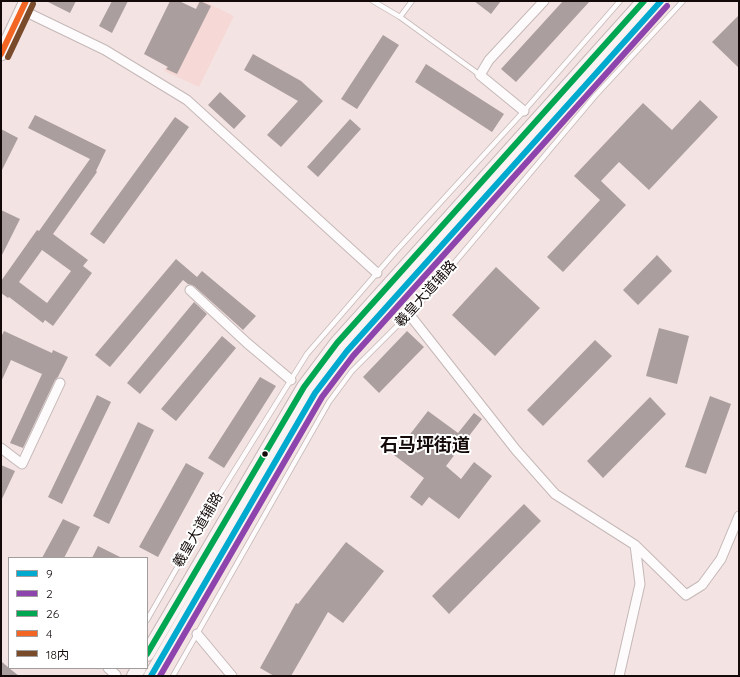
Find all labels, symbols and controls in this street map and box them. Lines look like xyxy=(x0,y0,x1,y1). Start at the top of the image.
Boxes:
street label: 羲皇大道辅路 xyxy=(392,257,460,331)
district label: 石马坪街道 xyxy=(380,435,470,457)
unlabelled marker xyxy=(260,449,270,459)
street label: 羲皇大道辅路 xyxy=(170,489,226,571)
legend xyxy=(8,557,148,669)
text: 9 xyxy=(46,566,53,581)
text: 2 xyxy=(46,586,53,601)
text: 26 xyxy=(46,606,59,621)
text: 4 xyxy=(46,626,52,641)
text: 18内 xyxy=(46,647,69,662)

